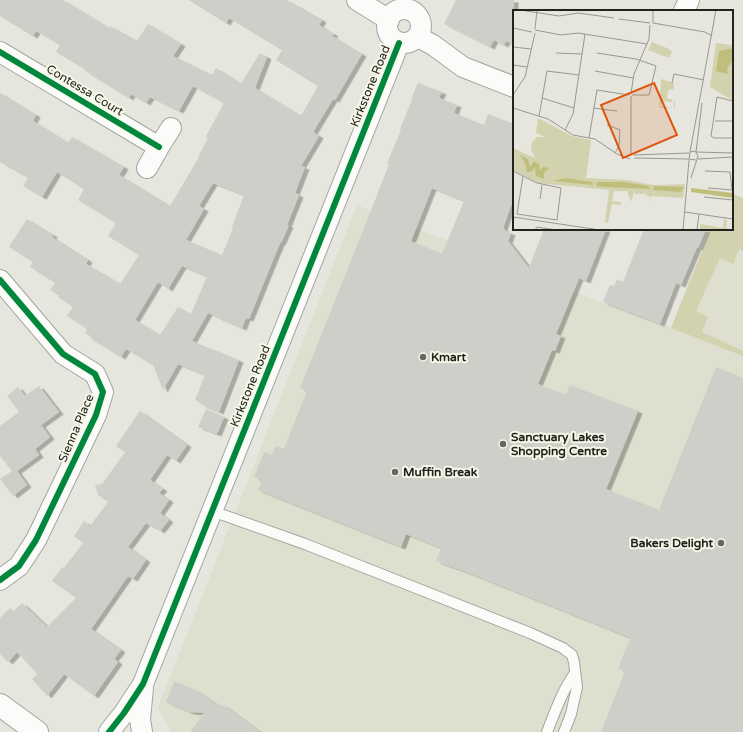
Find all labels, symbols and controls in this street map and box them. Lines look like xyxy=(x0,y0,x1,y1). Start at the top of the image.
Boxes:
inset map xyxy=(513,10,733,230)
street label: Kirkstone Road xyxy=(347,43,393,129)
street label: Contessa Court xyxy=(44,62,126,119)
street label: Kirkstone Road xyxy=(227,343,273,429)
place label: Kmart xyxy=(431,350,466,364)
marker: Kmart xyxy=(418,352,428,362)
street label: Sienna Place xyxy=(55,392,97,464)
place label: Sanctuary Lakes Shopping Centre xyxy=(511,430,607,459)
marker: Sanctuary Lakes Shopping Centre xyxy=(498,439,508,449)
place label: Muffin Break xyxy=(403,465,478,479)
marker: Muffin Break xyxy=(390,467,400,477)
place label: Bakers Delight xyxy=(630,536,713,551)
marker: Bakers Delight xyxy=(716,538,726,548)

